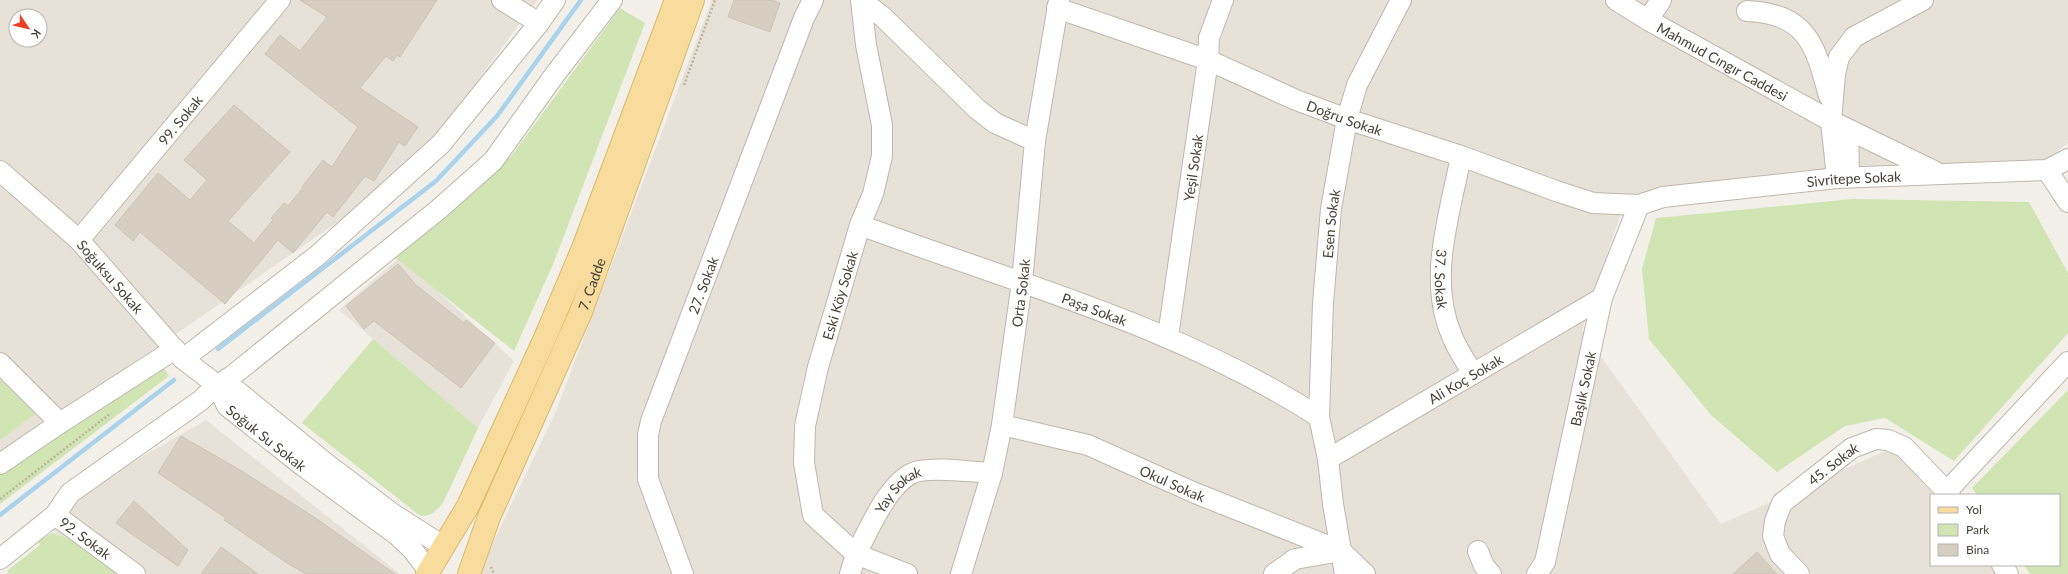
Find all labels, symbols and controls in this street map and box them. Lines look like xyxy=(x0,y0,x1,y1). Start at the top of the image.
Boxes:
north arrow xyxy=(8,8,48,48)
street label: Mahmud Cıngır Caddesi xyxy=(1654,18,1791,104)
text: K xyxy=(29,27,44,41)
street label: 99. Sokak xyxy=(154,91,206,148)
street label: Doğru Sokak xyxy=(1304,96,1385,139)
street label: Yeşil Sokak xyxy=(1179,132,1206,202)
street label: Sivritepe Sokak xyxy=(1806,167,1902,190)
street label: Esen Sokak xyxy=(1318,187,1343,259)
street label: Soğuksu Sokak xyxy=(74,236,148,317)
street label: Eski Köy Sokak xyxy=(818,248,861,342)
street label: 37. Sokak xyxy=(1432,248,1452,311)
street label: 27. Sokak xyxy=(684,253,722,316)
street label: 7. Cadde xyxy=(574,255,608,312)
street label: Orta Sokak xyxy=(1007,257,1033,328)
street label: Paşa Sokak xyxy=(1060,289,1130,329)
street label: Başlık Sokak xyxy=(1566,349,1599,427)
street label: Ali Koç Sokak xyxy=(1425,350,1506,407)
street label: Soğuk Su Sokak xyxy=(224,401,311,475)
street label: 45. Sokak xyxy=(1804,438,1861,488)
street label: Okul Sokak xyxy=(1137,461,1208,505)
street label: Yay Sokak xyxy=(871,462,924,516)
legend xyxy=(1930,494,2060,566)
text: Yol xyxy=(1966,502,1982,517)
street label: 92. Sokak xyxy=(56,513,115,563)
text: Park xyxy=(1966,522,1990,537)
text: Bina xyxy=(1966,542,1989,557)

